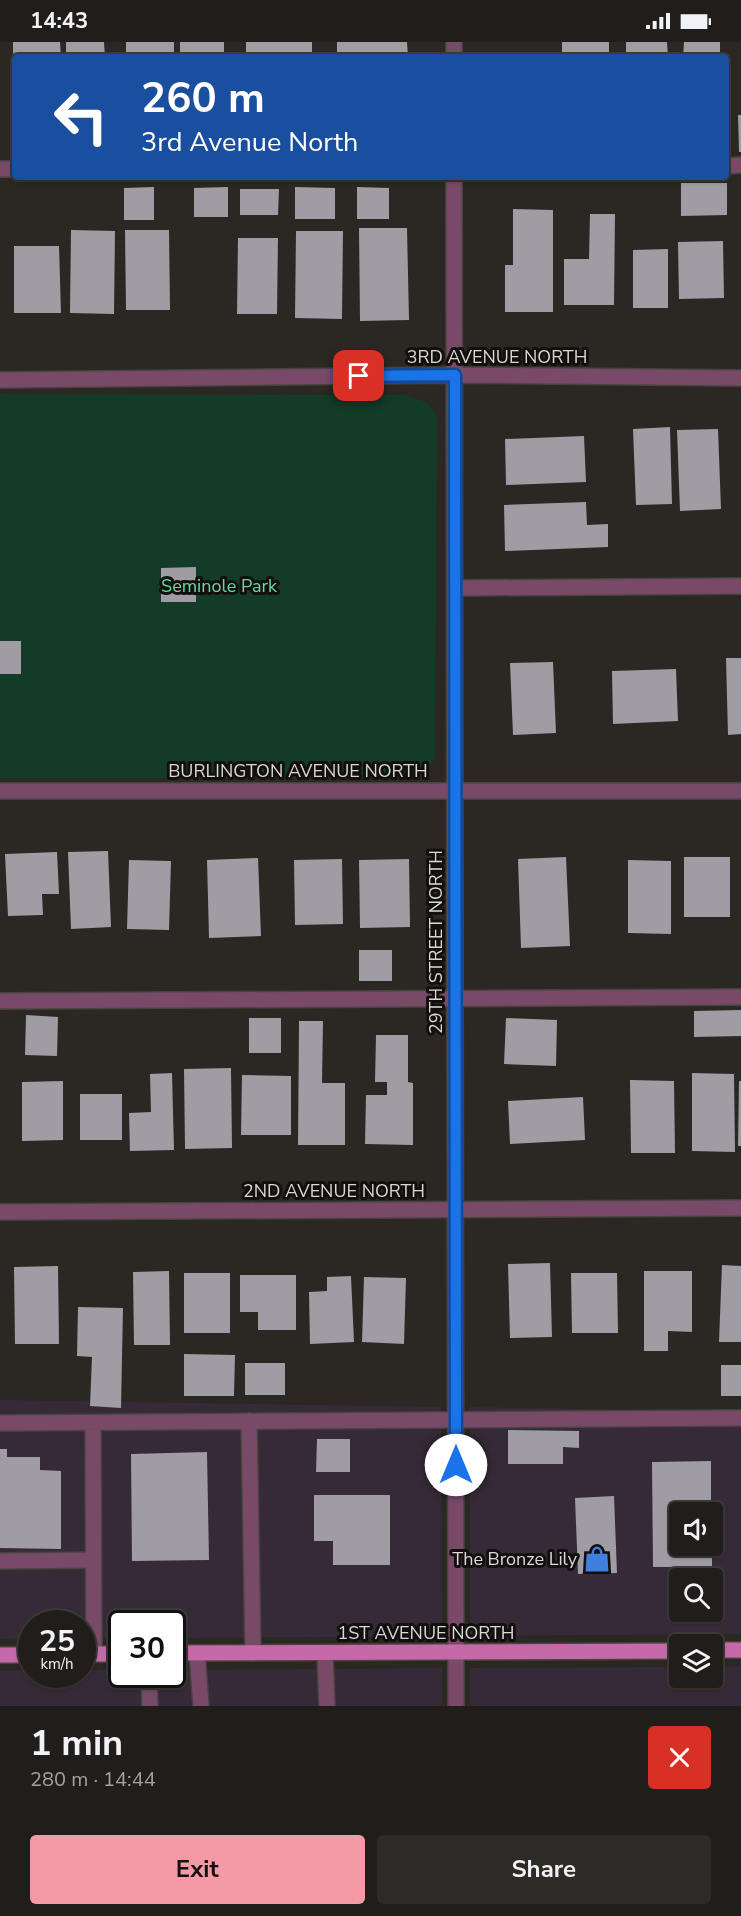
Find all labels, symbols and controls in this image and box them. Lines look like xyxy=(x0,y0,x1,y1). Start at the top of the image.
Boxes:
text: 14:43 xyxy=(30,6,88,36)
text: 260 m xyxy=(141,70,265,127)
icon: left xyxy=(42,78,120,156)
text: 3rd Avenue North xyxy=(141,124,358,161)
street label: 3RD AVENUE NORTH xyxy=(407,345,587,369)
pin xyxy=(333,350,384,401)
icon: arrive xyxy=(342,359,375,392)
park label: Seminole Park xyxy=(161,574,278,598)
street label: BURLINGTON AVENUE NORTH xyxy=(168,759,428,783)
street label: 29TH STREET NORTH xyxy=(424,850,448,1034)
street label: 2ND AVENUE NORTH xyxy=(243,1179,425,1203)
position arrow xyxy=(424,1433,488,1497)
map controls xyxy=(669,1502,723,1688)
button: sound xyxy=(669,1502,723,1556)
shop icon: The Bronze Lily xyxy=(582,1544,612,1574)
place label: The Bronze Lily xyxy=(452,1547,578,1571)
button: search xyxy=(669,1568,723,1622)
speed limit sign: 30 xyxy=(108,1610,186,1688)
text: 25 xyxy=(39,1621,75,1662)
street label: 1ST AVENUE NORTH xyxy=(338,1621,514,1645)
button: layers xyxy=(669,1634,723,1688)
text: km/h xyxy=(40,1654,74,1674)
text: 1 min xyxy=(30,1719,123,1768)
button: close xyxy=(648,1726,711,1789)
text: 280 m · 14:44 xyxy=(30,1766,156,1793)
button: Exit xyxy=(30,1835,365,1904)
button: Share xyxy=(377,1835,711,1904)

